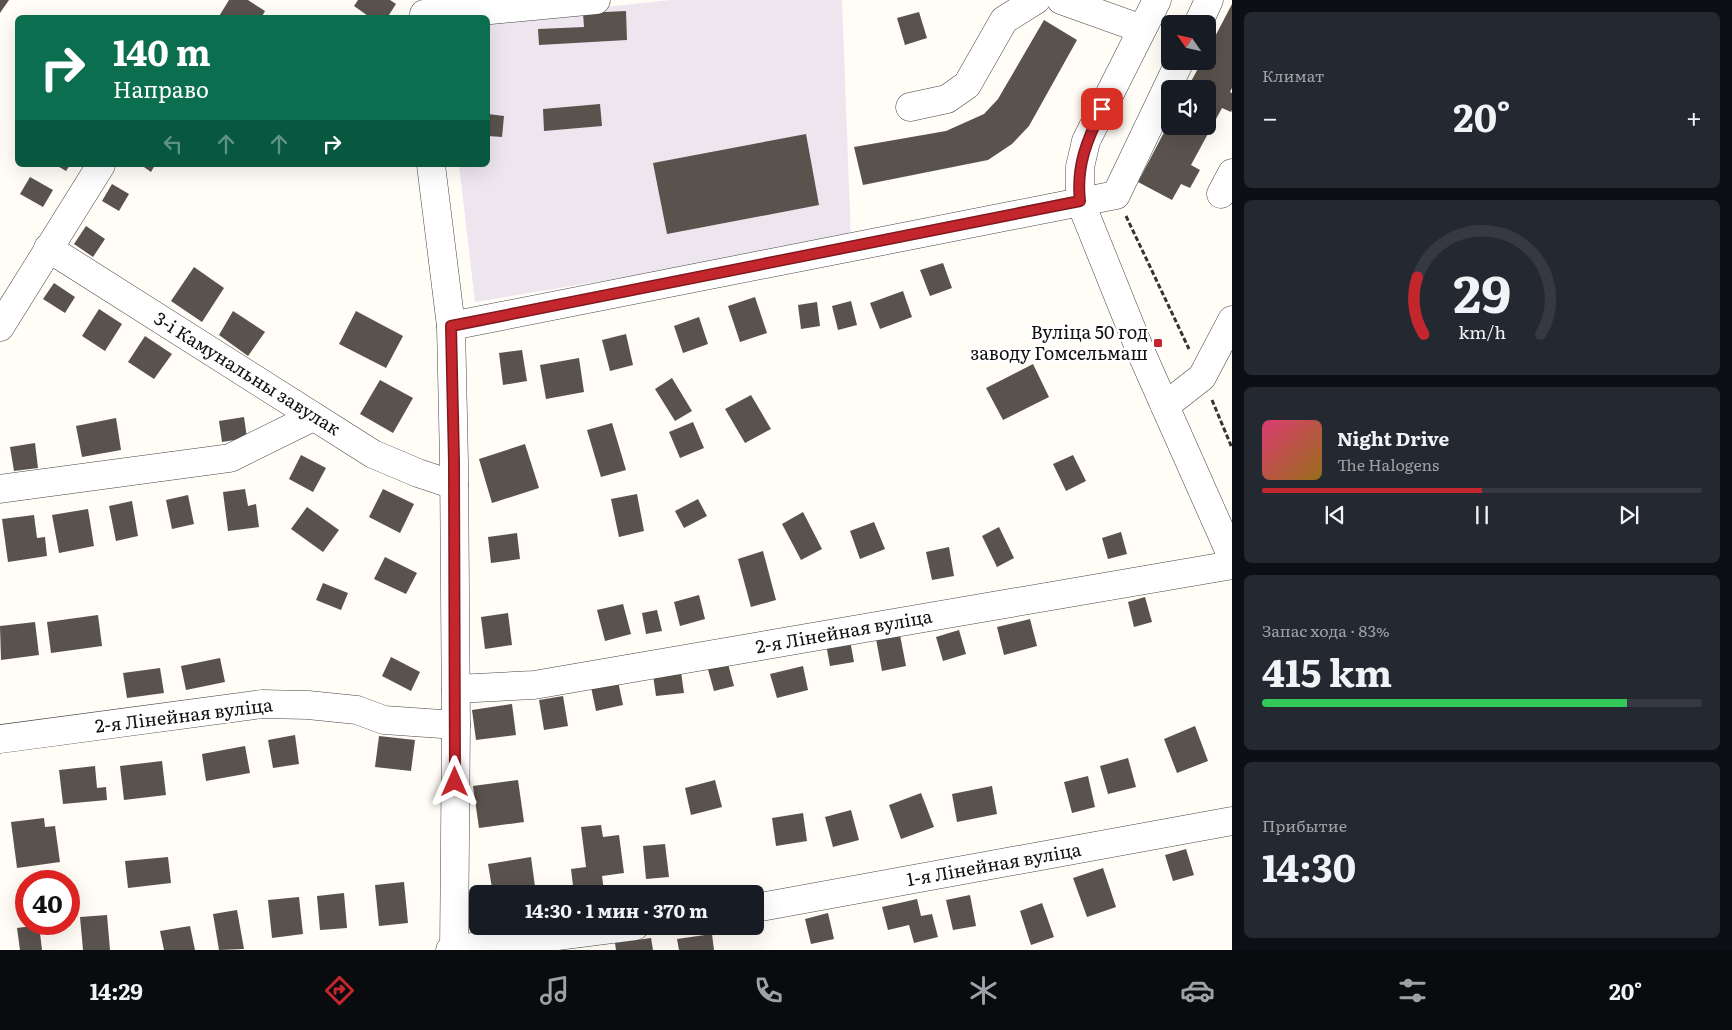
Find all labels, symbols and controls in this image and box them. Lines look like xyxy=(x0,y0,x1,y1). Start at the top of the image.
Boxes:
north arrow xyxy=(1161,15,1216,70)
map controls xyxy=(1161,15,1216,135)
text: 140 m xyxy=(113,25,211,77)
icon: right xyxy=(30,35,95,100)
text: Климат xyxy=(1262,63,1324,87)
text: Направо xyxy=(113,72,209,105)
button: sound xyxy=(1161,80,1216,135)
text: 20° xyxy=(1453,87,1511,144)
pin xyxy=(1081,88,1123,130)
icon: arrive xyxy=(1088,95,1116,123)
text: − xyxy=(1262,95,1278,137)
text: + xyxy=(1686,95,1702,137)
icon: left xyxy=(159,130,187,158)
icon: ahead xyxy=(212,130,240,158)
icon: ahead xyxy=(265,130,293,158)
icon: right xyxy=(318,130,346,158)
text: 29 xyxy=(1453,252,1511,329)
street label: 3-і Камунальны завулак xyxy=(149,304,347,441)
place label: Вуліца 50 год заводу Гомсельмаш xyxy=(970,318,1148,366)
text: km/h xyxy=(1458,318,1506,345)
marker: Вуліца 50 год заводу Гомсельмаш xyxy=(1152,337,1164,349)
text: Night Drive xyxy=(1337,424,1449,452)
text: The Halogens xyxy=(1337,452,1439,476)
icon: previous xyxy=(1321,501,1349,529)
icon: pause xyxy=(1468,501,1496,529)
icon: next xyxy=(1615,501,1643,529)
street label: 2-я Лінейная вуліца xyxy=(753,602,934,659)
text: Запас хода · 83% xyxy=(1262,618,1390,642)
text: 415 km xyxy=(1262,642,1392,699)
street label: 2-я Лінейная вуліца xyxy=(94,690,274,739)
position arrow xyxy=(428,755,480,807)
text: Прибытие xyxy=(1262,813,1347,837)
street label: 1-я Лінейная вуліца xyxy=(904,835,1083,892)
text: 14:30 xyxy=(1262,837,1356,894)
speed limit sign: 40 xyxy=(15,870,80,935)
text: 14:30 · 1 мин · 370 m xyxy=(525,896,708,924)
icon: directions xyxy=(322,973,357,1008)
icon: music xyxy=(537,973,572,1008)
icon: phone xyxy=(751,973,786,1008)
icon: climate xyxy=(966,973,1001,1008)
icon: car xyxy=(1180,973,1215,1008)
icon: filters xyxy=(1395,973,1430,1008)
text: 14:29 xyxy=(90,974,143,1007)
text: 20° xyxy=(1609,974,1642,1007)

